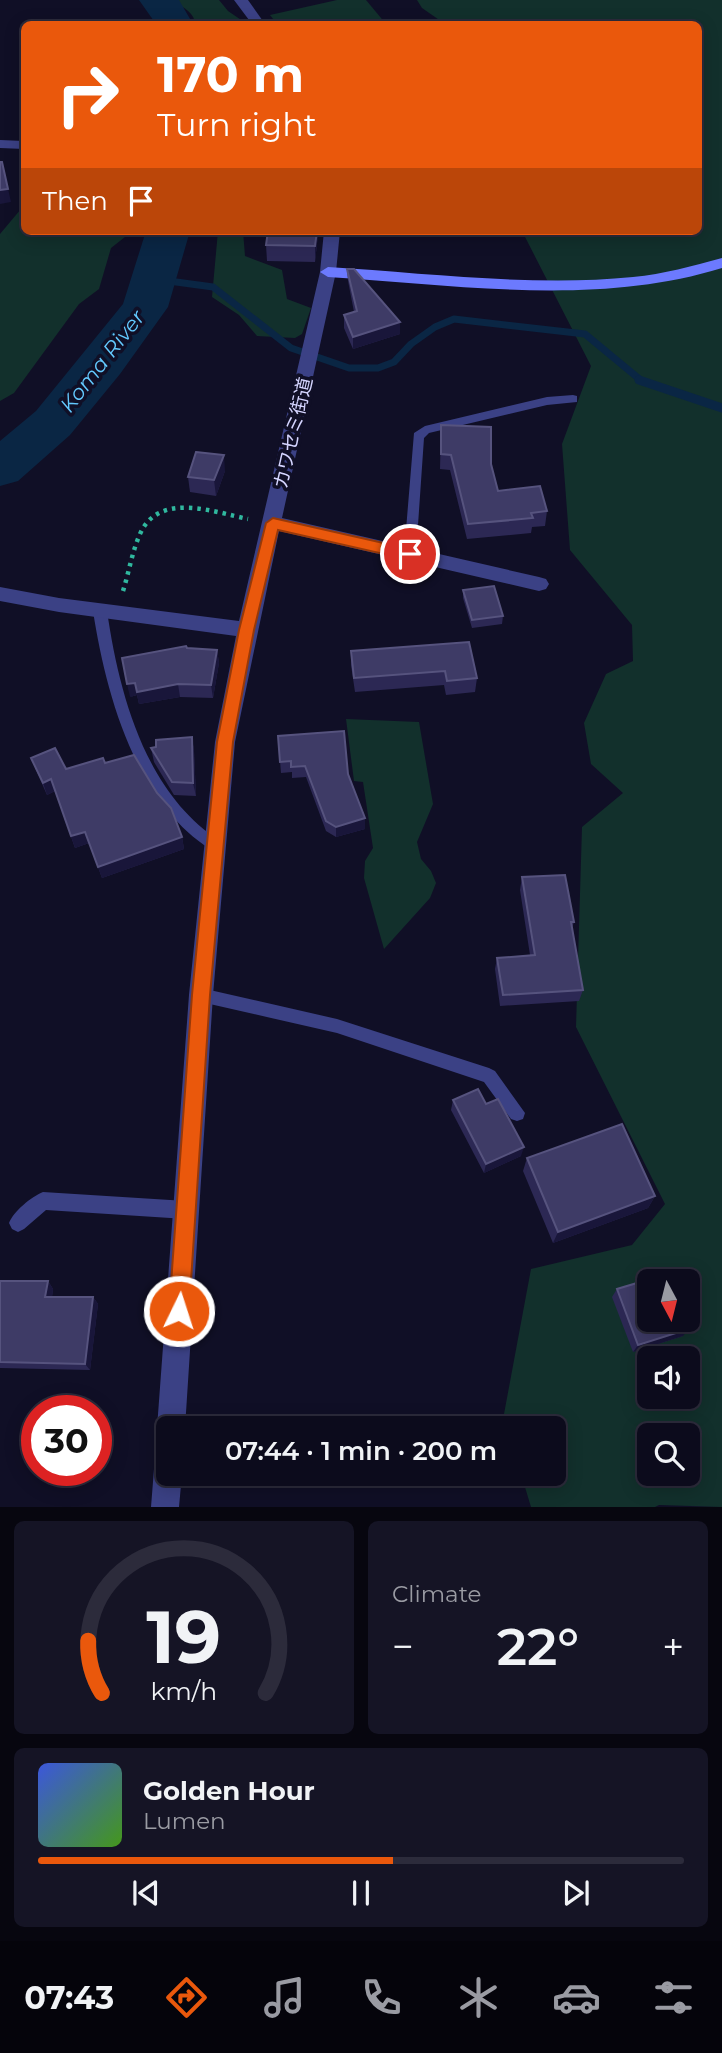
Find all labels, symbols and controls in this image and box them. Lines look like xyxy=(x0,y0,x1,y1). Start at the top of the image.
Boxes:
text: 170 m xyxy=(157,45,304,104)
icon: right xyxy=(42,49,133,140)
text: Turn right xyxy=(157,105,317,144)
icon: arrive xyxy=(122,182,160,220)
text: Then xyxy=(42,185,108,217)
water label: Koma River xyxy=(54,305,150,417)
street label: カワセミ街道 xyxy=(269,375,317,491)
pin xyxy=(380,524,440,584)
icon: arrive xyxy=(391,535,429,573)
north arrow xyxy=(637,1269,700,1332)
map controls xyxy=(637,1269,700,1486)
position arrow xyxy=(142,1274,216,1348)
button: sound xyxy=(637,1346,700,1409)
speed limit sign: 30 xyxy=(21,1395,112,1486)
button: search xyxy=(637,1423,700,1486)
text: 07:44 · 1 min · 200 m xyxy=(225,1435,497,1467)
text: Climate xyxy=(392,1580,481,1608)
text: 19 xyxy=(147,1594,221,1682)
text: 22° xyxy=(497,1615,579,1678)
text: − xyxy=(392,1623,414,1670)
text: + xyxy=(662,1623,684,1670)
text: km/h xyxy=(151,1676,217,1706)
text: Golden Hour xyxy=(143,1775,315,1807)
text: Lumen xyxy=(143,1807,226,1835)
icon: previous xyxy=(127,1874,165,1912)
icon: pause xyxy=(342,1874,380,1912)
icon: next xyxy=(557,1874,595,1912)
icon: directions xyxy=(162,1973,211,2022)
icon: music xyxy=(260,1973,309,2022)
icon: phone xyxy=(357,1973,406,2022)
icon: climate xyxy=(454,1973,503,2022)
icon: car xyxy=(552,1973,601,2022)
icon: filters xyxy=(649,1973,698,2022)
text: 07:43 xyxy=(24,1978,114,2017)

